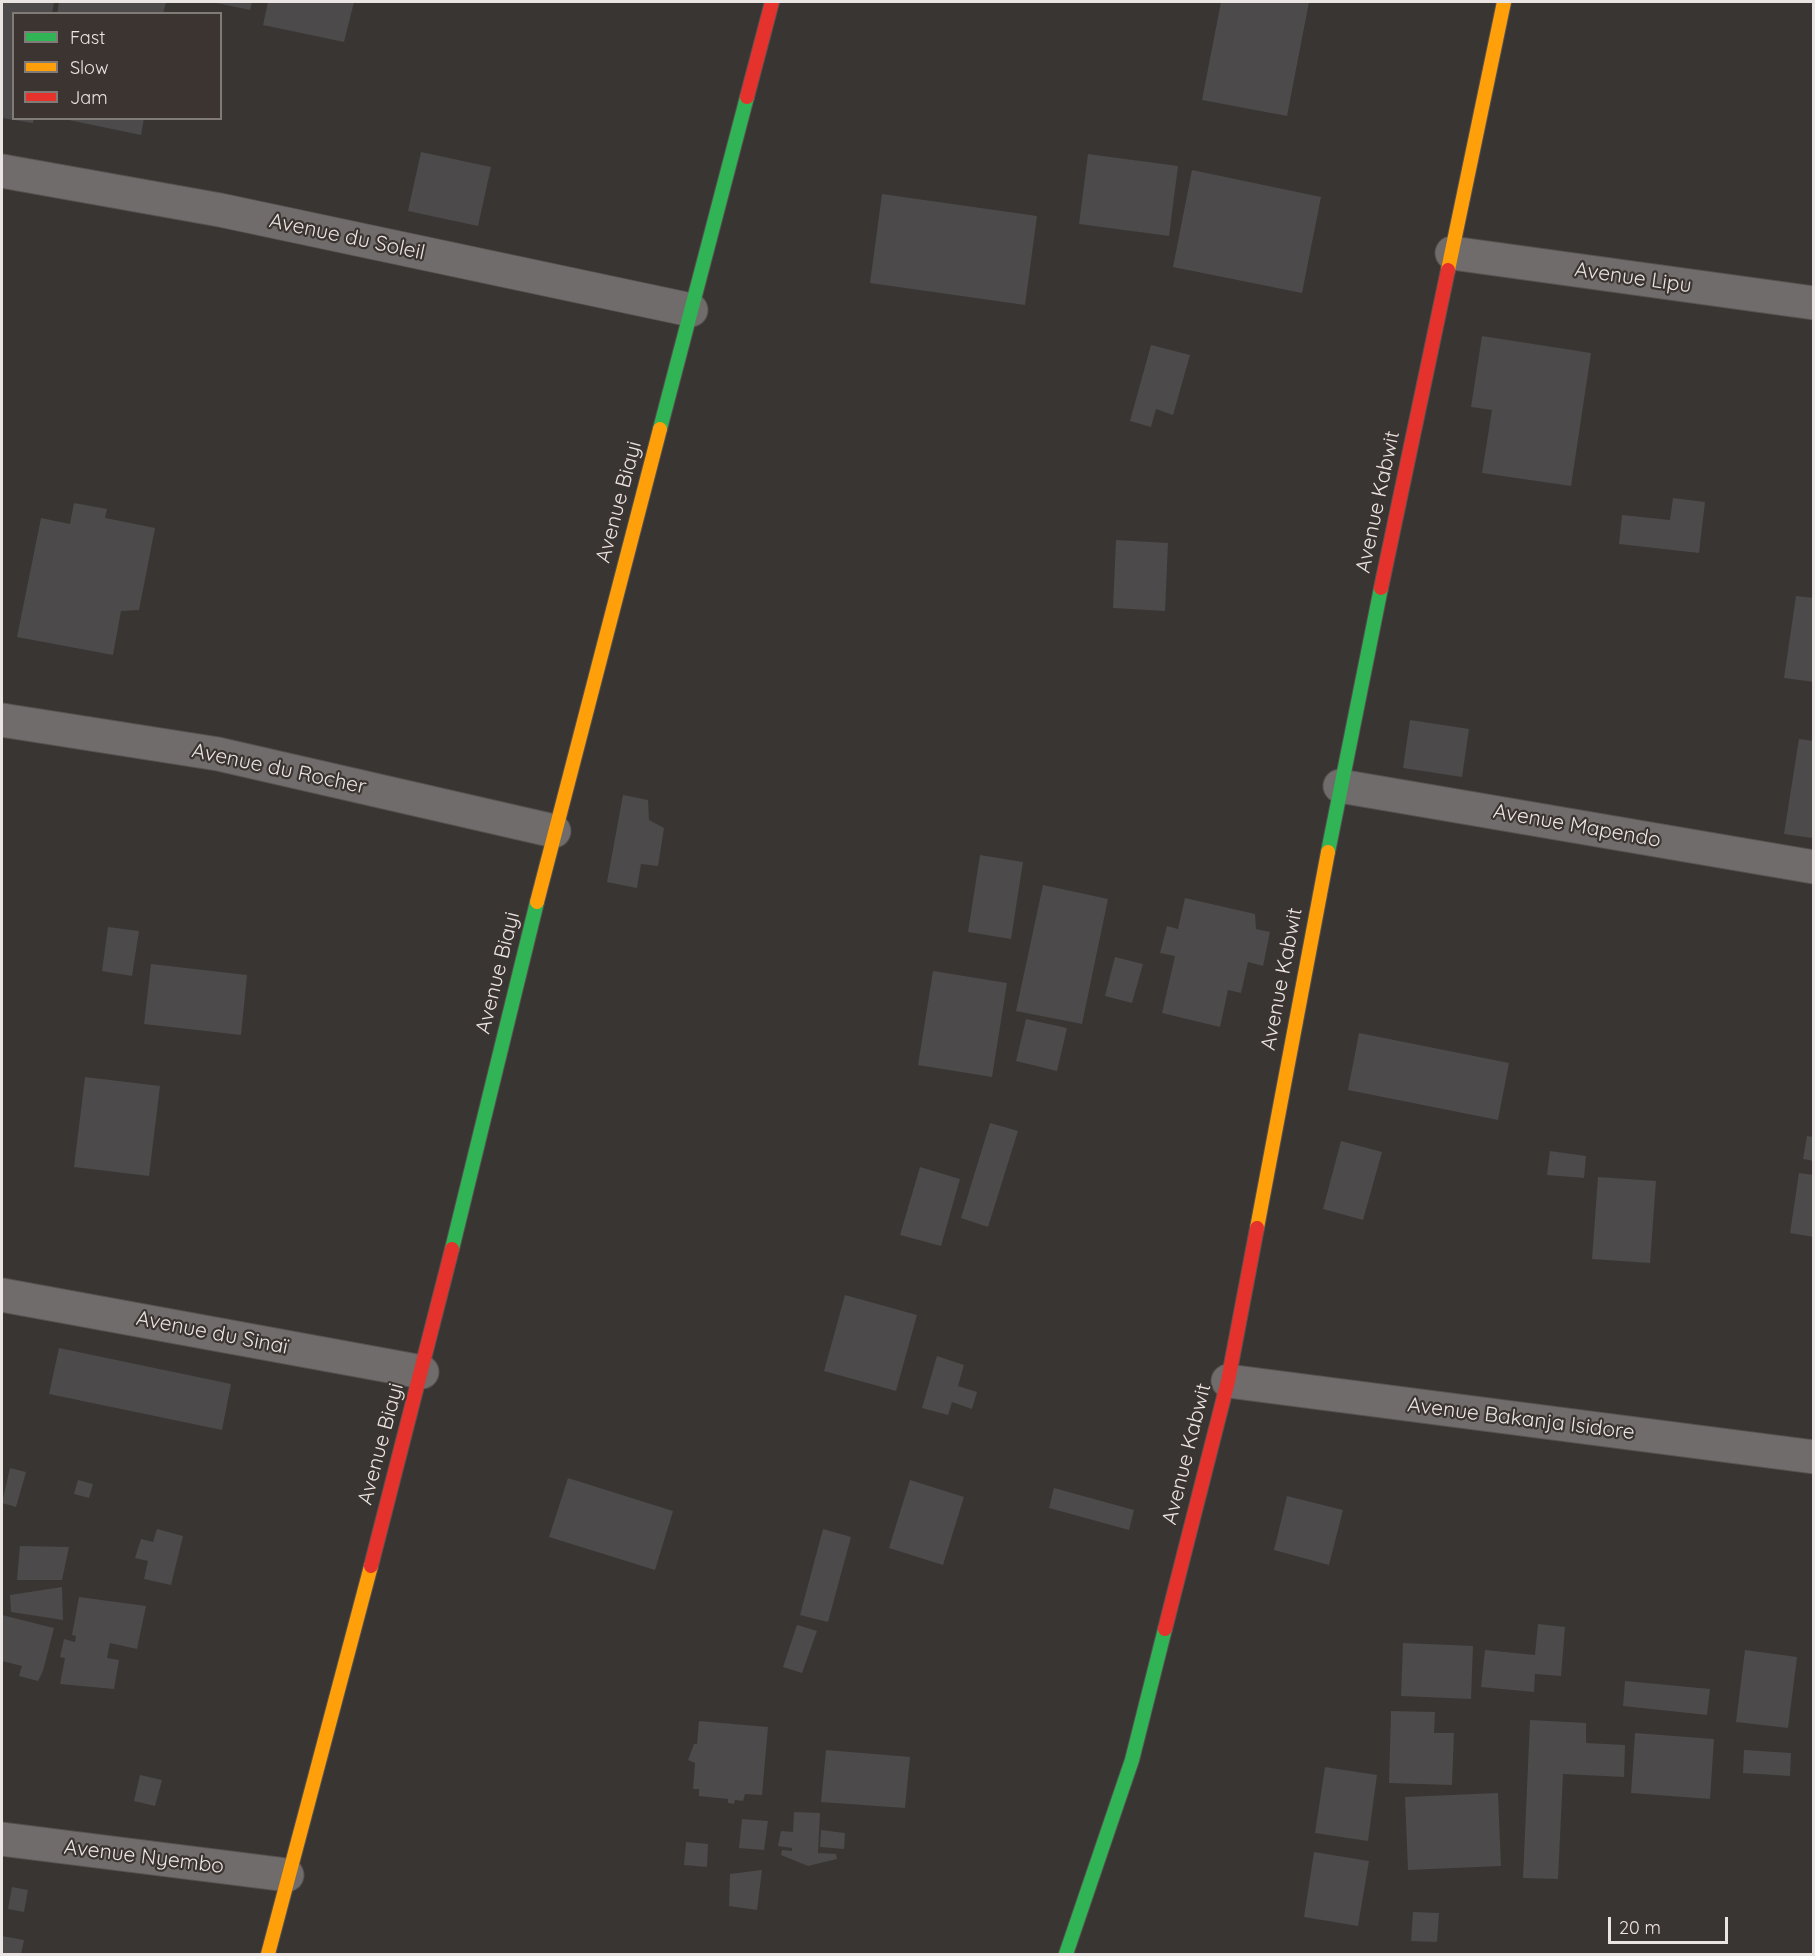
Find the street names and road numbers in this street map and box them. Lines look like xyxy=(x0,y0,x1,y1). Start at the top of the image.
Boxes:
street label: Avenue du Soleil xyxy=(267,208,427,266)
street label: Avenue Lipu xyxy=(1573,257,1693,299)
street label: Avenue Kabwit xyxy=(1351,429,1405,575)
street label: Avenue Biayi xyxy=(591,438,647,566)
street label: Avenue du Rocher xyxy=(189,738,369,800)
street label: Avenue Mapendo xyxy=(1491,799,1663,853)
street label: Avenue Kabwit xyxy=(1256,906,1308,1052)
street label: Avenue Biayi xyxy=(471,909,525,1037)
street label: Avenue du Sinaï xyxy=(134,1306,290,1360)
street label: Avenue Biayi xyxy=(353,1380,409,1508)
street label: Avenue Kabwit xyxy=(1157,1381,1217,1527)
street label: Avenue Bakanja Isidore xyxy=(1406,1393,1636,1445)
street label: Avenue Nyembo xyxy=(63,1835,225,1879)

